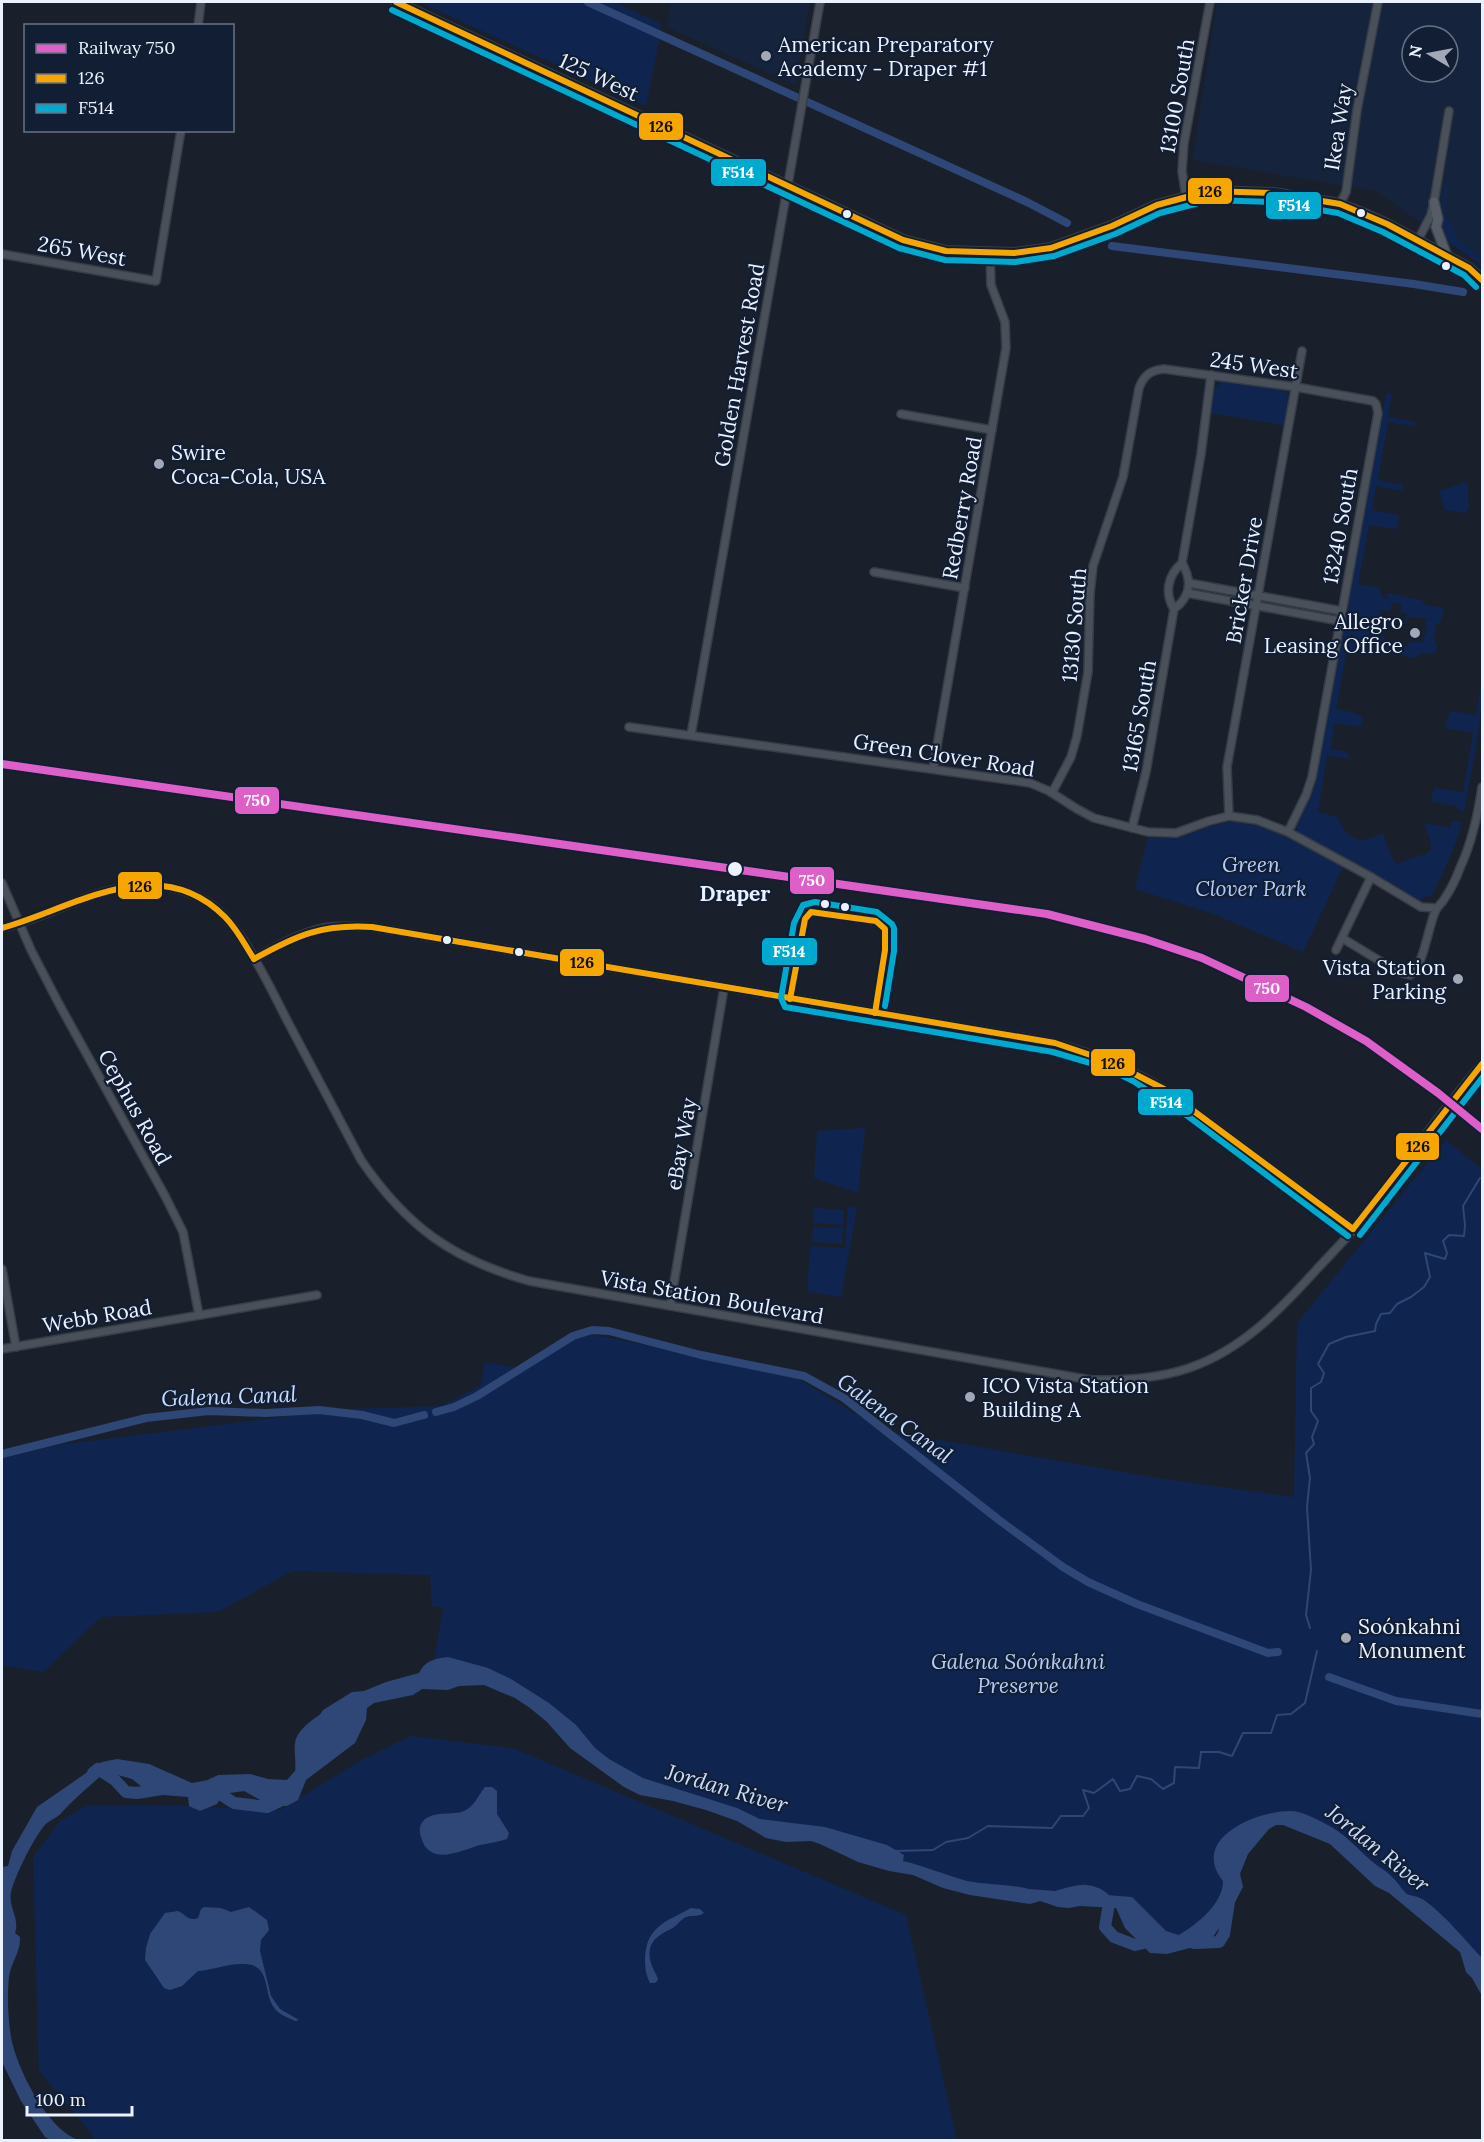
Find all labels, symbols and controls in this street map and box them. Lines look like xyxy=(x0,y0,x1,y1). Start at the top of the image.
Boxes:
legend xyxy=(24,24,234,132)
north arrow xyxy=(1400,24,1460,84)
place label: American Preparatory Academy - Draper #1 xyxy=(777,31,994,82)
text: Railway 750 xyxy=(78,36,175,59)
street label: 13100 South xyxy=(1154,37,1200,155)
text: N xyxy=(1404,44,1426,59)
street label: 125 West xyxy=(555,47,644,108)
marker: American Preparatory Academy - Draper #1 xyxy=(759,49,773,63)
text: 126 xyxy=(78,66,105,89)
street label: Ikea Way xyxy=(1318,82,1358,172)
text: F514 xyxy=(78,96,114,119)
line badge: 126 xyxy=(638,112,684,141)
text: 126 xyxy=(649,116,673,136)
line badge: F514 xyxy=(710,158,767,187)
text: F514 xyxy=(721,162,755,182)
line badge: 126 xyxy=(1187,177,1233,205)
text: 126 xyxy=(1198,181,1222,201)
line badge: F514 xyxy=(1265,191,1322,220)
text: F514 xyxy=(1277,195,1311,215)
unlabelled marker xyxy=(1355,207,1367,219)
unlabelled marker xyxy=(841,208,853,220)
street label: 265 West xyxy=(35,230,129,272)
unlabelled marker xyxy=(1440,260,1452,272)
street label: Golden Harvest Road xyxy=(708,261,770,469)
street label: 245 West xyxy=(1208,345,1301,385)
street label: Redberry Road xyxy=(936,435,988,581)
place label: Swire Coca-Cola, USA xyxy=(171,439,326,490)
marker: Swire Coca-Cola, USA xyxy=(152,457,166,471)
street label: 13240 South xyxy=(1316,466,1364,586)
street label: Bricker Drive xyxy=(1220,514,1268,646)
street label: 13130 South xyxy=(1056,567,1092,683)
place label: Allegro Leasing Office xyxy=(1264,608,1403,659)
marker: Allegro Leasing Office xyxy=(1408,626,1422,640)
street label: 13165 South xyxy=(1116,658,1162,774)
street label: Green Clover Road xyxy=(851,727,1037,783)
line badge: 750 xyxy=(234,786,280,815)
text: 750 xyxy=(244,790,270,810)
park label: Green Clover Park xyxy=(1195,851,1307,902)
marker: Draper xyxy=(726,860,744,878)
line badge: 750 xyxy=(789,866,835,895)
text: 750 xyxy=(799,870,825,890)
line badge: 126 xyxy=(117,871,163,900)
text: 126 xyxy=(128,876,152,896)
place label: Draper xyxy=(700,880,770,907)
unlabelled marker xyxy=(819,898,831,910)
unlabelled marker xyxy=(839,901,851,913)
unlabelled marker xyxy=(441,934,453,946)
line badge: F514 xyxy=(761,937,818,966)
text: F514 xyxy=(772,941,806,961)
unlabelled marker xyxy=(513,946,525,958)
line badge: 126 xyxy=(559,948,605,977)
text: 126 xyxy=(570,952,594,972)
place label: Vista Station Parking xyxy=(1322,954,1446,1005)
marker: Vista Station Parking xyxy=(1451,972,1465,986)
line badge: 750 xyxy=(1244,974,1290,1003)
text: 750 xyxy=(1254,978,1280,998)
street label: Cephus Road xyxy=(92,1045,178,1169)
line badge: 126 xyxy=(1090,1048,1136,1077)
text: 126 xyxy=(1101,1053,1125,1073)
line badge: F514 xyxy=(1137,1088,1194,1116)
text: F514 xyxy=(1149,1092,1183,1112)
street label: eBay Way xyxy=(660,1096,702,1192)
line badge: 126 xyxy=(1395,1132,1440,1161)
text: 126 xyxy=(1406,1136,1430,1156)
street label: Vista Station Boulevard xyxy=(597,1264,826,1330)
street label: Webb Road xyxy=(40,1293,154,1339)
water label: Galena Canal xyxy=(832,1367,958,1469)
place label: ICO Vista Station Building A xyxy=(982,1372,1149,1423)
water label: Galena Canal xyxy=(161,1380,297,1412)
marker: ICO Vista Station Building A xyxy=(963,1390,977,1404)
place label: Soónkahni Monument xyxy=(1358,1613,1466,1664)
marker: Soónkahni Monument xyxy=(1339,1631,1353,1645)
park label: Galena Soónkahni Preserve xyxy=(931,1648,1105,1699)
water label: Jordan River xyxy=(662,1757,792,1819)
water label: Jordan River xyxy=(1320,1797,1436,1899)
scale bar xyxy=(27,2079,132,2117)
text: 100 m xyxy=(36,2088,86,2111)

